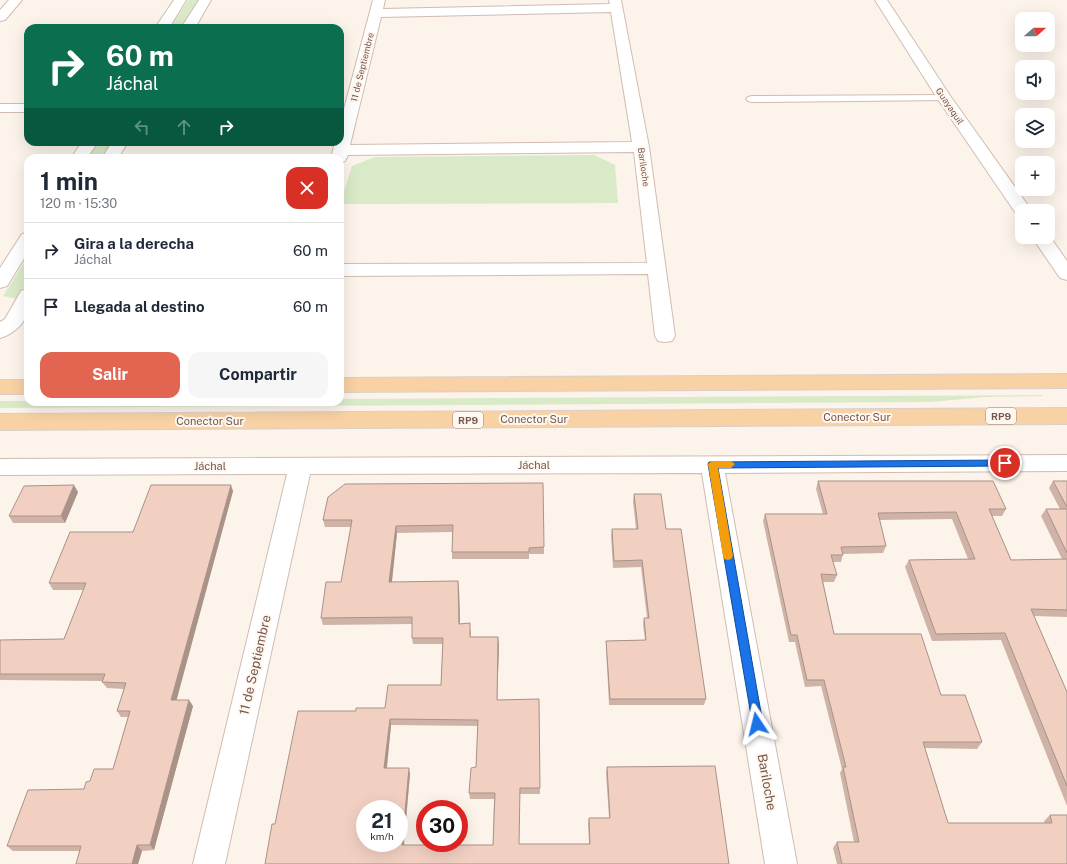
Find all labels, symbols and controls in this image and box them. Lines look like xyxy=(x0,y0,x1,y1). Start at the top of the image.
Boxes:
north arrow xyxy=(1015,12,1055,52)
map controls xyxy=(1015,12,1055,244)
street label: 11 de Septiembre xyxy=(348,31,376,103)
text: 60 m xyxy=(106,39,174,72)
icon: right xyxy=(40,40,92,92)
button: sound xyxy=(1015,60,1055,100)
text: Jáchal xyxy=(106,73,158,94)
street label: Guayaquil xyxy=(934,86,966,127)
button: layers xyxy=(1015,108,1055,148)
icon: left xyxy=(131,116,153,138)
icon: ahead xyxy=(173,116,195,138)
icon: right xyxy=(215,116,237,138)
street label: Bariloche xyxy=(636,147,652,187)
button: + xyxy=(1015,156,1055,196)
text: 1 min xyxy=(40,167,98,195)
button: close xyxy=(286,167,328,209)
text: 120 m · 15:30 xyxy=(40,196,117,211)
button: − xyxy=(1015,204,1055,244)
text: Gira a la derecha xyxy=(74,235,194,252)
icon: right xyxy=(40,240,62,262)
text: 60 m xyxy=(293,242,328,259)
text: Jáchal xyxy=(74,252,112,267)
icon: arrive xyxy=(40,296,62,318)
text: Llegada al destino xyxy=(74,298,205,315)
text: 60 m xyxy=(293,298,328,315)
button: Salir xyxy=(40,352,180,398)
button: Compartir xyxy=(188,352,328,398)
road number: RP9 xyxy=(986,408,1016,424)
street label: Conector Sur xyxy=(823,411,891,423)
road number: RP9 xyxy=(453,412,483,428)
street label: Conector Sur xyxy=(500,413,568,425)
street label: Conector Sur xyxy=(176,415,244,427)
pin xyxy=(988,446,1022,480)
icon: arrive xyxy=(994,452,1016,474)
street label: Jáchal xyxy=(518,459,550,471)
street label: Jáchal xyxy=(194,460,226,472)
street label: 11 de Septiembre xyxy=(236,613,274,717)
position arrow xyxy=(736,703,778,745)
street label: Bariloche xyxy=(755,753,779,811)
speed limit sign: 30 xyxy=(416,800,468,852)
text: 21 xyxy=(371,809,393,833)
text: km/h xyxy=(370,830,394,842)

